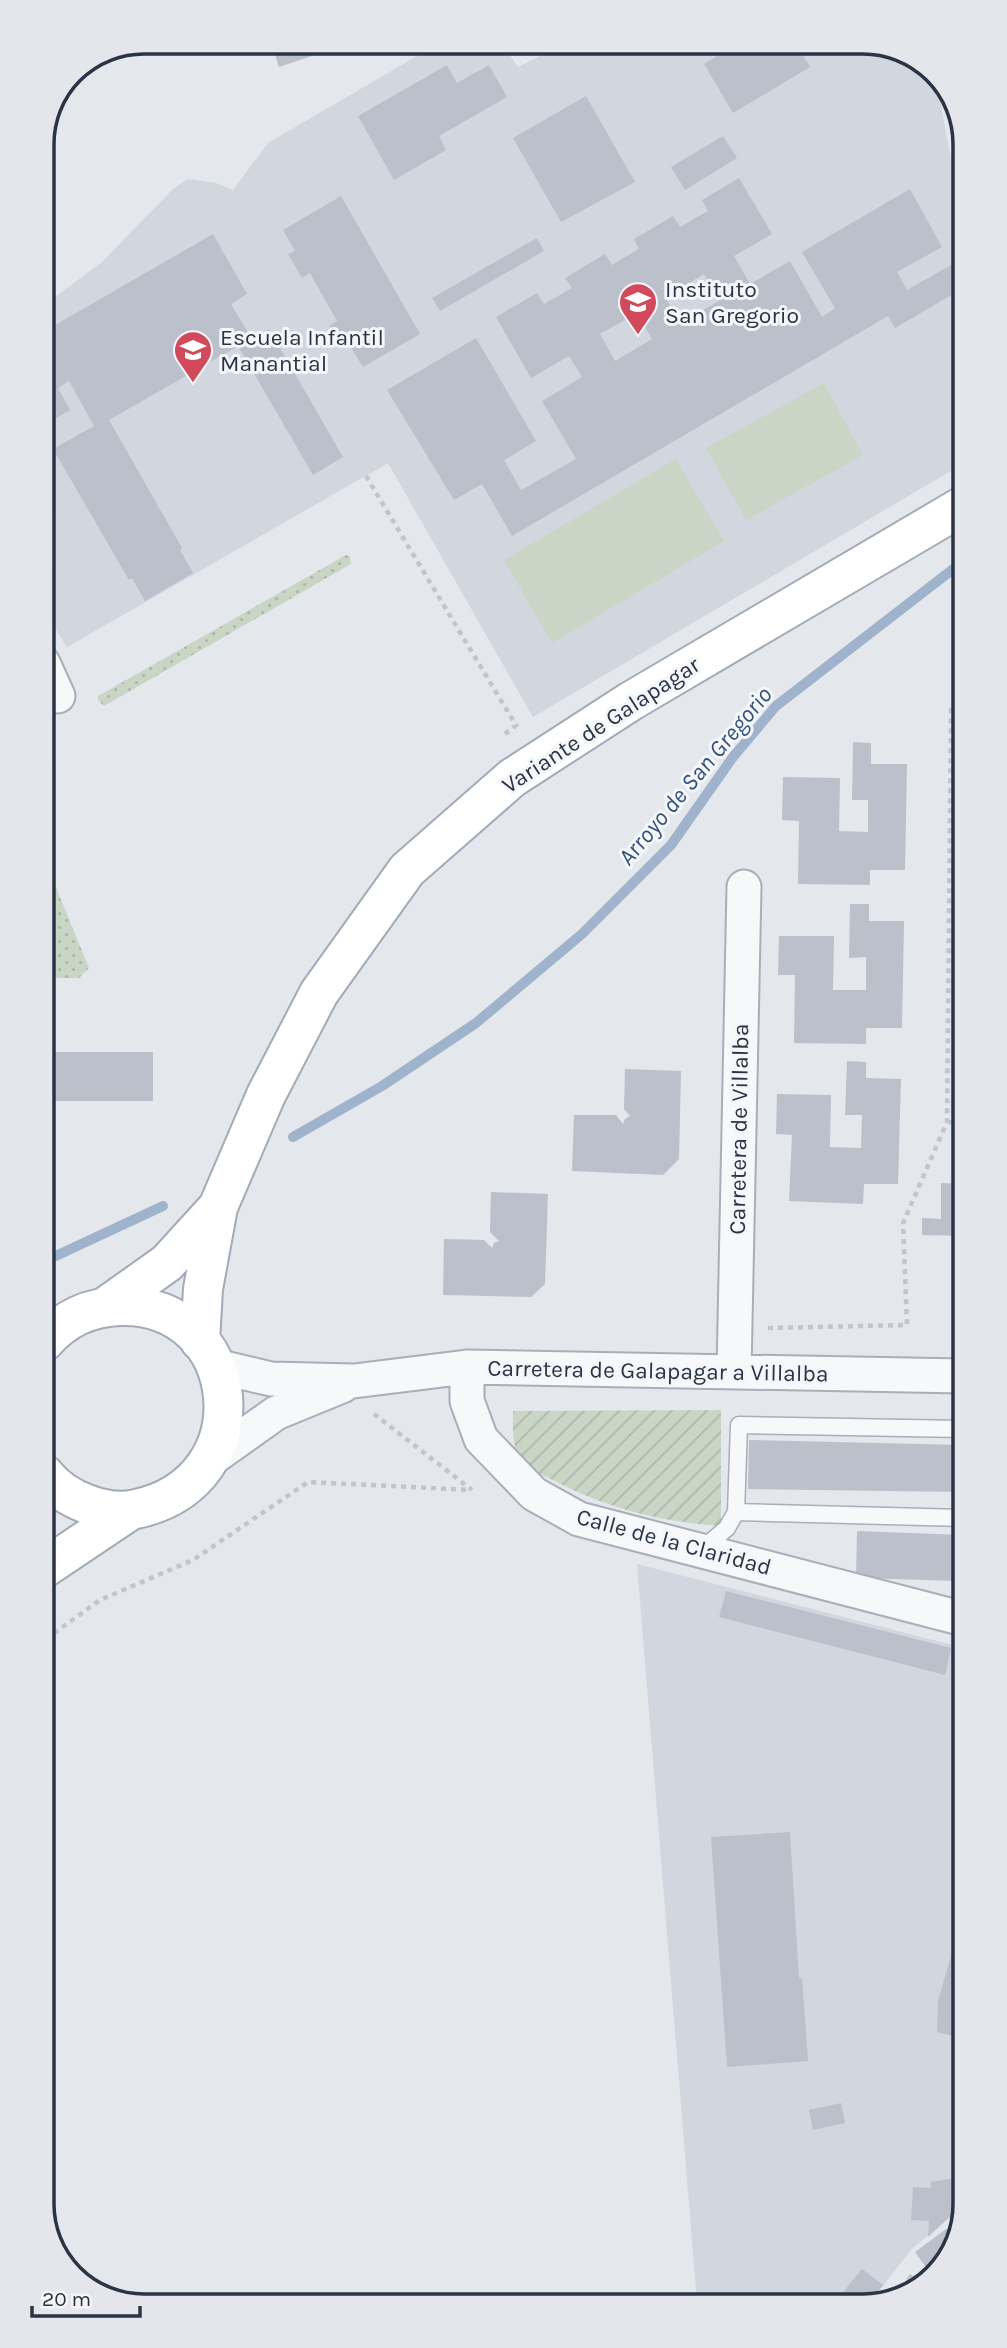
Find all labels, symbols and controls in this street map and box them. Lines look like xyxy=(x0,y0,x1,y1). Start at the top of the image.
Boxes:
place label: Instituto San Gregorio xyxy=(665,276,799,329)
school or university icon: Instituto San Gregorio xyxy=(617,281,659,336)
place label: Escuela Infantil Manantial xyxy=(220,324,384,377)
school or university icon: Escuela Infantil Manantial xyxy=(172,329,214,384)
street label: Variante de Galapagar xyxy=(497,651,705,799)
water label: Arroyo de San Gregorio xyxy=(612,681,778,871)
street label: Carretera de Villalba xyxy=(724,1023,754,1235)
street label: Carretera de Galapagar a Villalba xyxy=(487,1355,829,1387)
street label: Calle de la Claridad xyxy=(574,1503,774,1581)
scale bar xyxy=(32,2274,140,2318)
text: 20 m xyxy=(42,2287,91,2311)

